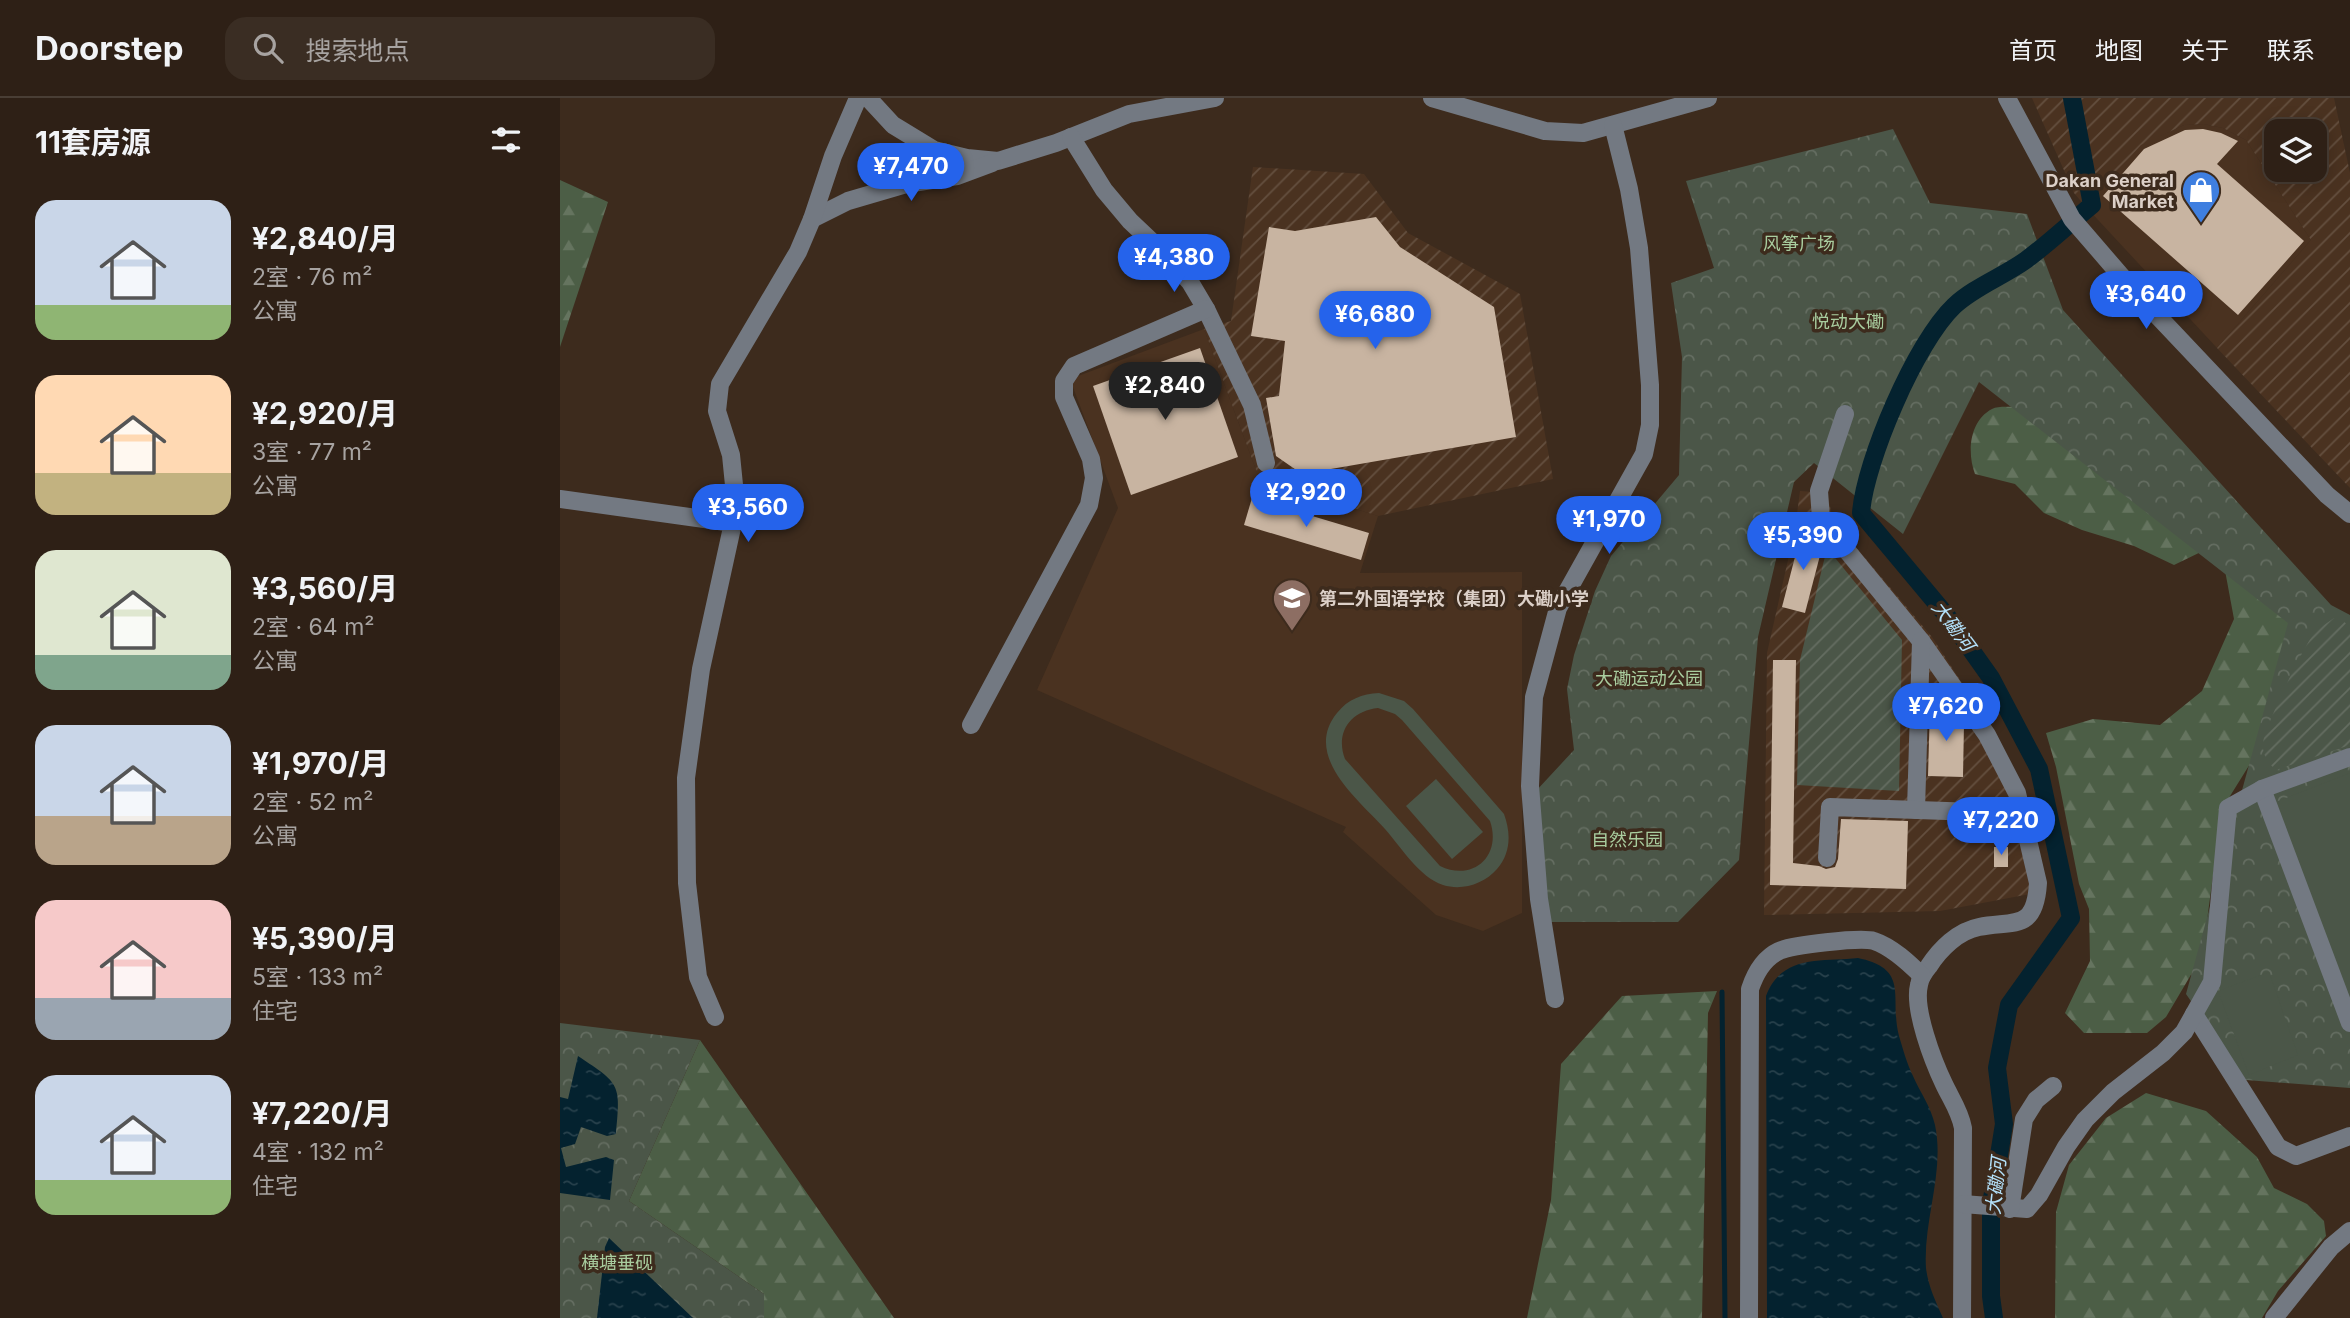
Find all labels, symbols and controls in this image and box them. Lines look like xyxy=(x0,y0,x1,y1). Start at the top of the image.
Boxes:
search box xyxy=(225,17,715,80)
text: Doorstep xyxy=(35,28,183,68)
icon: search xyxy=(249,29,287,67)
text: 搜索地点 xyxy=(305,35,409,66)
text: 首页 xyxy=(2009,36,2057,65)
text: 地图 xyxy=(2095,36,2143,65)
text: 关于 xyxy=(2181,36,2229,65)
text: 联系 xyxy=(2267,36,2315,65)
map controls xyxy=(2264,119,2327,182)
button: layers xyxy=(2264,119,2327,182)
icon: filters xyxy=(487,121,525,159)
text: 11套房源 xyxy=(35,124,151,160)
pin: ¥7,470 xyxy=(854,144,968,203)
text: ¥7,470 xyxy=(873,152,949,180)
shop icon: Dakan General Market xyxy=(2180,169,2222,224)
place label: Dakan General Market xyxy=(2046,170,2174,212)
text: ¥2,840/月 xyxy=(252,220,399,256)
icon: home xyxy=(91,228,175,312)
park label: 风筝广场 xyxy=(1763,233,1835,254)
pin: ¥4,380 xyxy=(1117,234,1231,294)
text: ¥4,380 xyxy=(1134,243,1214,271)
text: 2室 · 76 m² xyxy=(252,263,372,291)
pin: ¥3,640 xyxy=(2089,272,2203,331)
text: ¥3,640 xyxy=(2106,280,2186,308)
pin: ¥6,680 xyxy=(1318,292,1432,351)
text: 公寓 xyxy=(252,297,298,325)
text: ¥6,680 xyxy=(1335,300,1415,328)
park label: 悦动大磡 xyxy=(1812,311,1884,332)
pin: ¥2,840 xyxy=(1108,362,1222,422)
text: ¥2,840 xyxy=(1125,371,1205,399)
text: ¥2,920/月 xyxy=(252,395,398,431)
icon: home xyxy=(91,403,175,487)
text: 3室 · 77 m² xyxy=(252,438,372,466)
pin: ¥2,920 xyxy=(1249,470,1363,529)
text: 公寓 xyxy=(252,472,298,500)
text: ¥2,920 xyxy=(1266,478,1346,506)
pin: ¥3,560 xyxy=(691,484,805,544)
text: ¥3,560 xyxy=(708,493,788,521)
pin: ¥1,970 xyxy=(1552,496,1666,556)
text: ¥1,970 xyxy=(1572,505,1646,533)
pin: ¥5,390 xyxy=(1746,512,1860,572)
text: ¥5,390 xyxy=(1763,521,1843,549)
text: ¥3,560/月 xyxy=(252,570,398,606)
school or university icon: 第二外国语学校（集团）大磡小学 xyxy=(1271,577,1313,632)
icon: home xyxy=(91,578,175,662)
place label: 第二外国语学校（集团）大磡小学 xyxy=(1319,588,1589,609)
water label: 大磡河 xyxy=(1927,596,1982,659)
text: 2室 · 64 m² xyxy=(252,613,375,641)
text: 公寓 xyxy=(252,647,298,675)
park label: 大磡运动公园 xyxy=(1595,668,1703,689)
pin: ¥7,620 xyxy=(1889,684,2003,743)
text: ¥7,620 xyxy=(1908,692,1984,720)
text: ¥1,970/月 xyxy=(252,745,389,781)
icon: home xyxy=(91,753,175,837)
text: 2室 · 52 m² xyxy=(252,788,373,816)
pin: ¥7,220 xyxy=(1944,798,2058,857)
text: ¥7,220 xyxy=(1963,806,2039,834)
text: 公寓 xyxy=(252,822,298,850)
park label: 自然乐园 xyxy=(1591,829,1663,850)
text: ¥5,390/月 xyxy=(252,920,398,956)
icon: home xyxy=(91,928,175,1012)
text: 5室 · 133 m² xyxy=(252,963,383,991)
text: 住宅 xyxy=(252,997,298,1025)
text: ¥7,220/月 xyxy=(252,1095,393,1131)
icon: home xyxy=(91,1103,175,1187)
text: 4室 · 132 m² xyxy=(252,1138,384,1166)
water label: 大磡河 xyxy=(1982,1152,2011,1216)
text: 住宅 xyxy=(252,1172,298,1200)
park label: 横塘垂砚 xyxy=(581,1252,653,1273)

